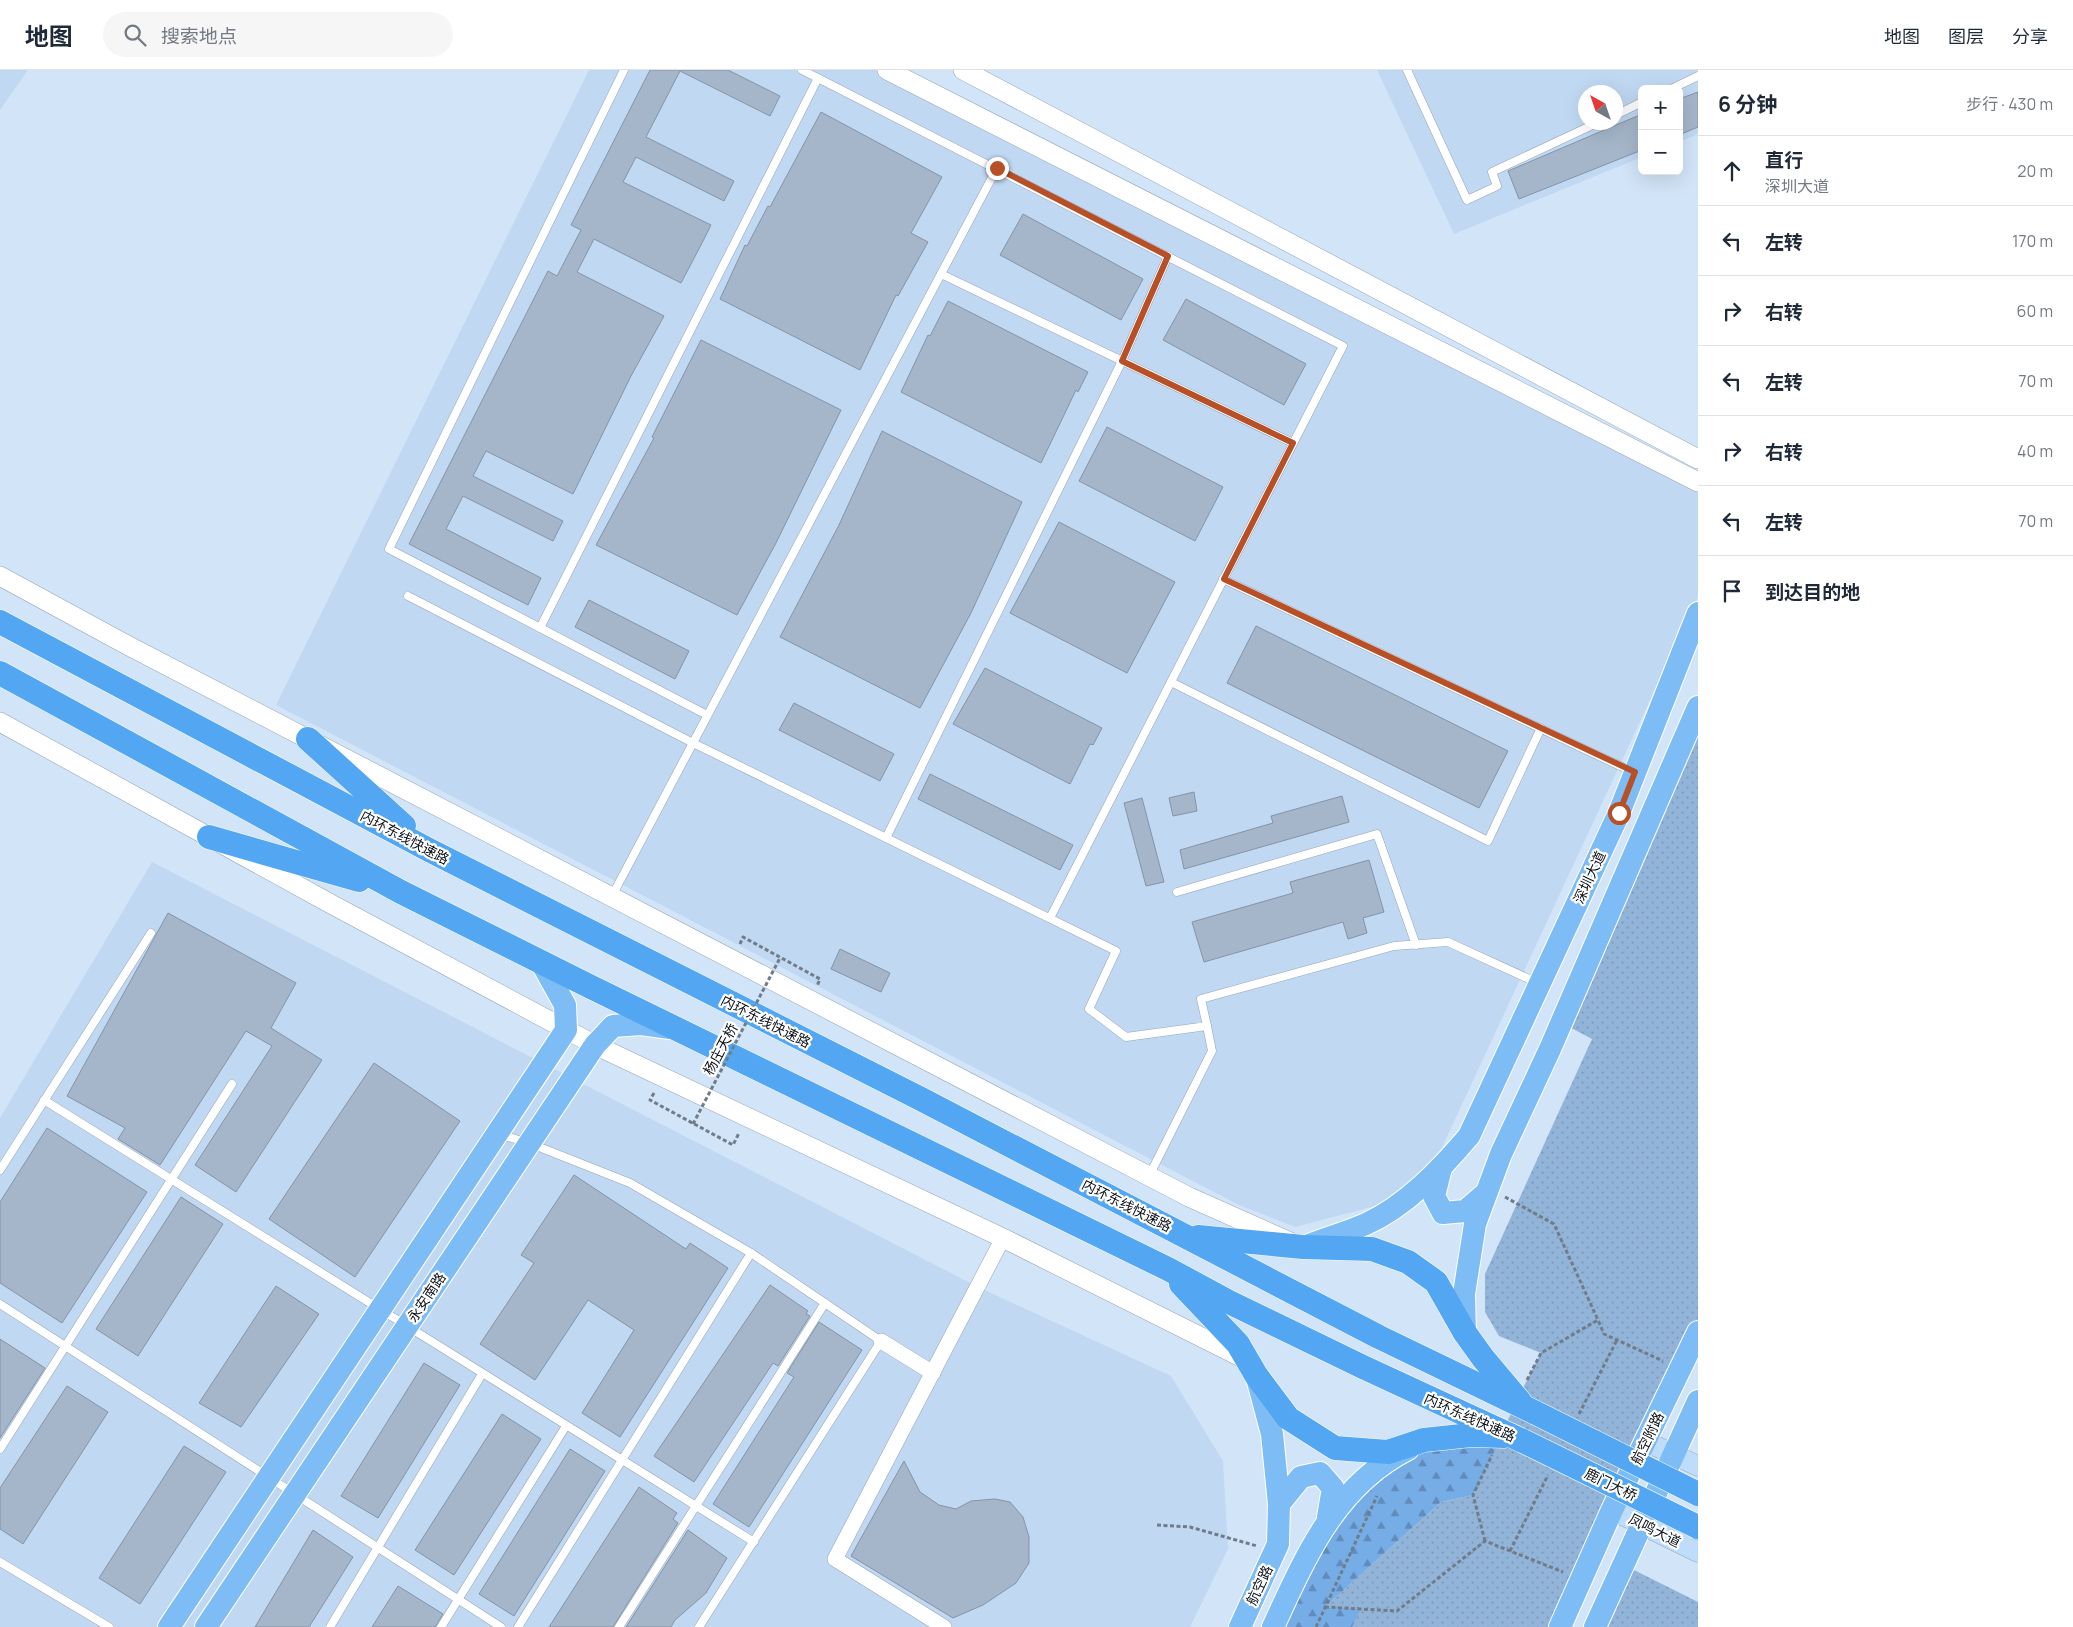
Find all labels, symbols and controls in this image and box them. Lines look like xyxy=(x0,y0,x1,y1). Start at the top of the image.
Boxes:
search box xyxy=(103,12,453,57)
text: 地图 xyxy=(25,19,73,52)
icon: search xyxy=(121,21,149,49)
text: 搜索地点 xyxy=(161,23,237,49)
text: 地图 xyxy=(1884,24,1920,48)
text: 图层 xyxy=(1948,24,1984,48)
text: 分享 xyxy=(2012,24,2048,48)
north arrow xyxy=(1578,85,1623,130)
map controls xyxy=(1638,85,1683,175)
button: + xyxy=(1638,85,1683,130)
text: 6 分钟 xyxy=(1718,90,1777,118)
text: 步行 · 430 m xyxy=(1966,93,2053,115)
button: − xyxy=(1638,130,1683,175)
text: 直行 xyxy=(1765,147,1803,173)
route end xyxy=(986,157,1009,180)
icon: ahead xyxy=(1718,157,1746,185)
text: 20 m xyxy=(2017,160,2053,182)
text: 深圳大道 xyxy=(1765,175,1829,197)
icon: left xyxy=(1718,227,1746,255)
text: 左转 xyxy=(1765,229,1803,255)
text: 170 m xyxy=(2012,230,2053,252)
icon: right xyxy=(1718,297,1746,325)
text: 右转 xyxy=(1765,299,1803,325)
text: 60 m xyxy=(2017,300,2053,322)
icon: left xyxy=(1718,367,1746,395)
text: 左转 xyxy=(1765,369,1803,395)
text: 70 m xyxy=(2018,370,2053,392)
icon: right xyxy=(1718,437,1746,465)
text: 右转 xyxy=(1765,439,1803,465)
text: 40 m xyxy=(2017,440,2053,462)
icon: left xyxy=(1718,507,1746,535)
text: 左转 xyxy=(1765,509,1803,535)
text: 70 m xyxy=(2018,510,2053,532)
icon: arrive xyxy=(1718,577,1746,605)
text: 到达目的地 xyxy=(1765,579,1860,605)
route start xyxy=(1608,802,1631,825)
street label: 内环东线快速路 xyxy=(357,806,453,868)
street label: 深圳大道 xyxy=(1569,848,1609,906)
street label: 内环东线快速路 xyxy=(718,990,814,1052)
street label: 杨庄天桥 xyxy=(698,1020,742,1078)
street label: 内环东线快速路 xyxy=(1079,1174,1175,1236)
street label: 永安南路 xyxy=(402,1268,450,1326)
street label: 内环东线快速路 xyxy=(1421,1388,1519,1446)
street label: 航空附路 xyxy=(1626,1409,1668,1467)
street label: 鹿门大桥 xyxy=(1582,1463,1640,1505)
street label: 凤鸣大道 xyxy=(1626,1509,1684,1551)
street label: 航空路 xyxy=(1242,1562,1276,1608)

